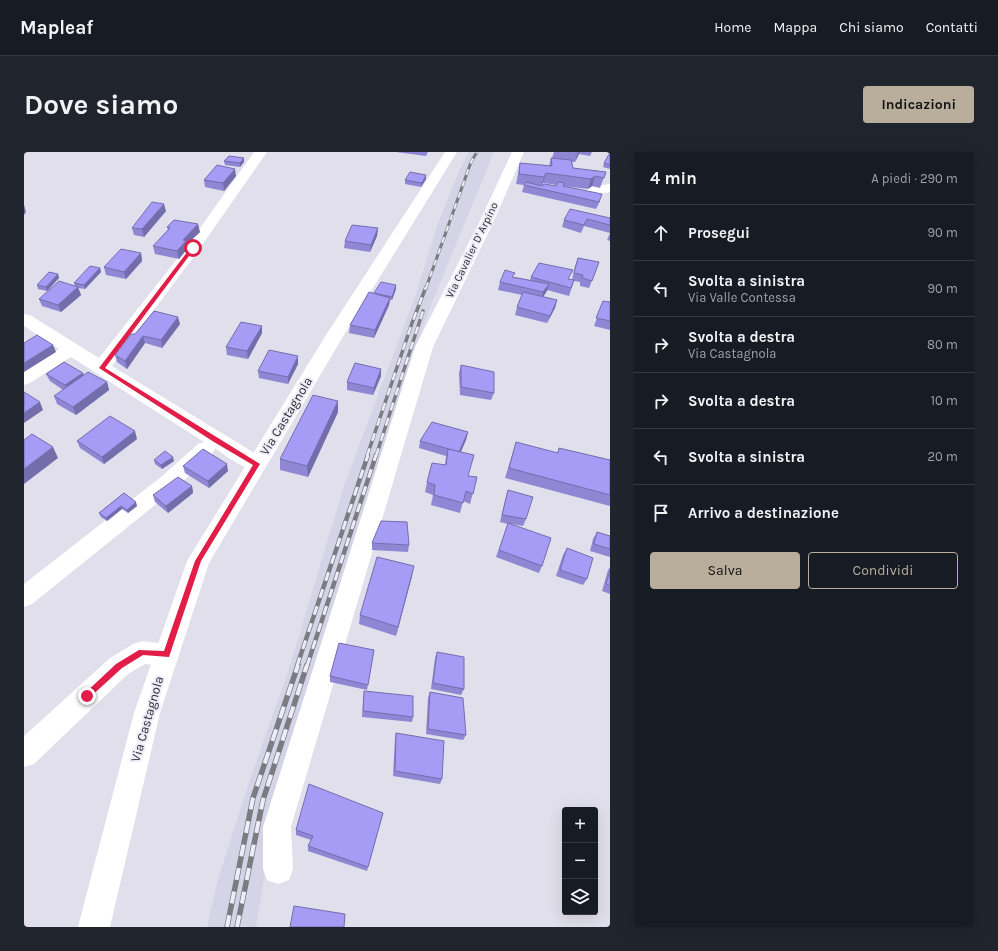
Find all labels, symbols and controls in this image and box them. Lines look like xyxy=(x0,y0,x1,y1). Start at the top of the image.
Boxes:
text: Mapleaf xyxy=(20,17,93,39)
text: Home xyxy=(714,19,751,36)
text: Mappa xyxy=(773,19,817,36)
text: Chi siamo xyxy=(839,19,904,36)
text: Contatti xyxy=(926,19,978,36)
button: Indicazioni xyxy=(863,86,974,123)
text: Dove siamo xyxy=(24,88,178,121)
text: 4 min xyxy=(650,168,697,188)
text: A piedi · 290 m xyxy=(871,171,958,186)
street label: Via Cavalier D' Arpino xyxy=(443,200,501,300)
icon: ahead xyxy=(650,222,672,244)
text: Prosegui xyxy=(688,224,750,242)
text: 90 m xyxy=(927,225,958,240)
route start xyxy=(184,239,202,257)
text: Svolta a sinistra xyxy=(688,272,805,290)
icon: left xyxy=(650,278,672,300)
text: 90 m xyxy=(927,281,958,296)
text: Via Valle Contessa xyxy=(688,290,796,305)
text: Svolta a destra xyxy=(688,328,795,346)
icon: right xyxy=(650,334,672,356)
text: 80 m xyxy=(927,337,958,352)
text: Via Castagnola xyxy=(688,346,777,361)
street label: Via Castagnola xyxy=(257,374,315,458)
icon: right xyxy=(650,390,672,412)
text: Svolta a destra xyxy=(688,392,795,410)
text: 10 m xyxy=(931,393,958,408)
icon: left xyxy=(650,446,672,468)
text: Svolta a sinistra xyxy=(688,448,805,466)
text: 20 m xyxy=(928,449,958,464)
icon: arrive xyxy=(650,502,672,524)
text: Arrivo a destinazione xyxy=(688,504,839,522)
button: Salva xyxy=(650,552,800,589)
button: Condividi xyxy=(808,552,958,589)
street label: Via Castagnola xyxy=(128,674,166,764)
route end xyxy=(78,687,96,705)
map controls xyxy=(562,807,598,915)
button: + xyxy=(562,807,598,843)
button: − xyxy=(562,843,598,879)
button: layers xyxy=(562,879,598,915)

